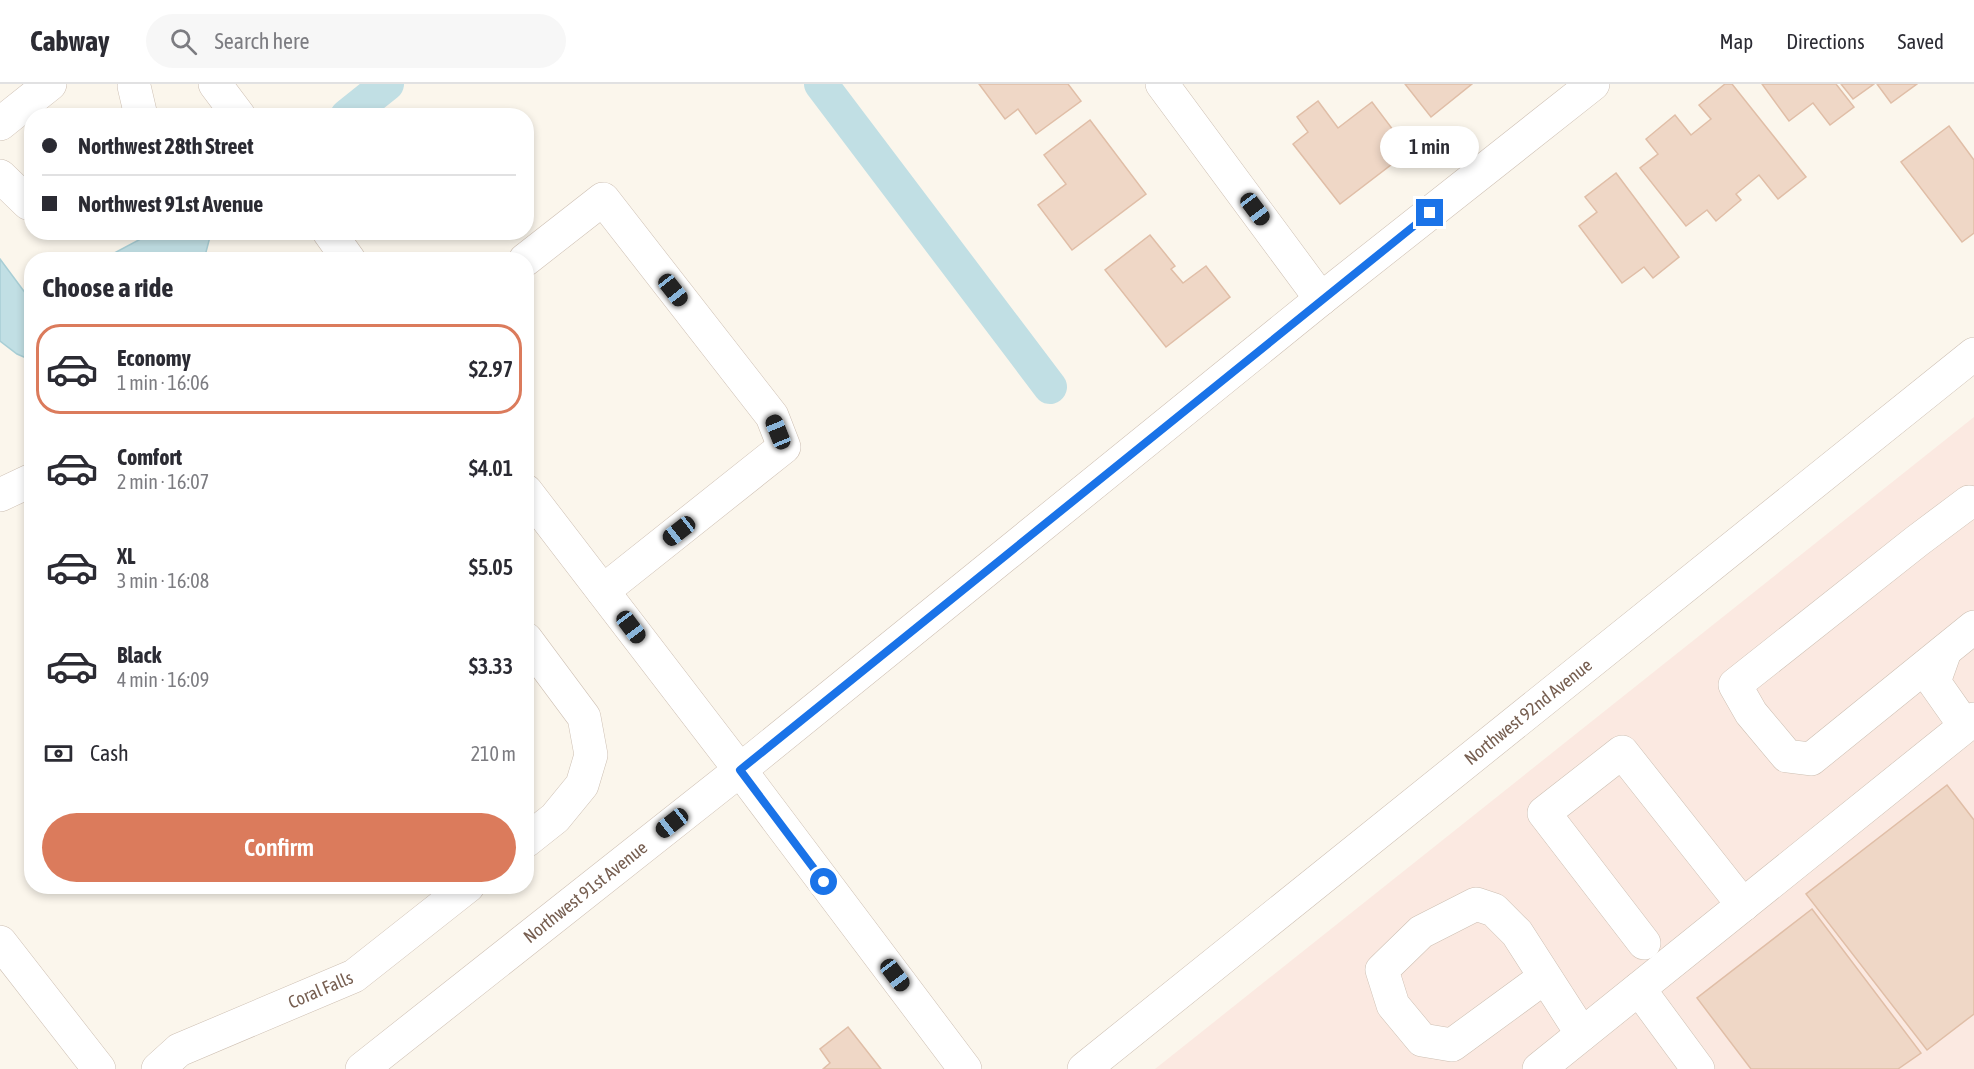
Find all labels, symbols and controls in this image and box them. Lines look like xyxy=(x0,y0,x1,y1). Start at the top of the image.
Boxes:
search box xyxy=(146,14,566,68)
text: Cabway xyxy=(30,25,110,57)
icon: search xyxy=(167,25,200,58)
text: Search here xyxy=(215,28,310,54)
text: Map xyxy=(1719,29,1753,53)
text: Directions xyxy=(1786,29,1865,53)
text: Saved xyxy=(1898,29,1944,53)
callout: 1 min xyxy=(1380,126,1480,168)
text: Northwest 28th Street xyxy=(78,133,254,159)
text: 1 min xyxy=(1409,135,1450,158)
car xyxy=(1237,189,1273,229)
text: Northwest 91st Avenue xyxy=(78,191,263,217)
route end xyxy=(1416,199,1443,226)
car xyxy=(655,270,691,310)
text: Choose a ride xyxy=(42,272,174,303)
icon: car xyxy=(45,342,99,396)
text: Economy xyxy=(117,345,191,371)
text: $2.97 xyxy=(469,356,513,382)
text: 1 min · 16:06 xyxy=(117,371,209,394)
car xyxy=(763,412,793,452)
icon: car xyxy=(45,441,99,495)
text: Comfort xyxy=(117,444,182,470)
text: $4.01 xyxy=(469,455,513,481)
text: 2 min · 16:07 xyxy=(117,470,209,493)
car xyxy=(659,513,699,549)
icon: car xyxy=(45,540,99,594)
text: XL xyxy=(117,543,135,569)
text: $5.05 xyxy=(469,554,513,580)
text: 3 min · 16:08 xyxy=(117,569,209,592)
car xyxy=(613,607,649,647)
icon: car xyxy=(45,639,99,693)
text: Black xyxy=(117,642,161,668)
text: $3.33 xyxy=(469,653,513,679)
street label: Northwest 92nd Avenue xyxy=(1460,654,1596,769)
text: 4 min · 16:09 xyxy=(117,668,209,691)
icon: cash xyxy=(42,737,75,770)
text: Cash xyxy=(90,740,129,766)
text: 210 m xyxy=(471,742,516,765)
car xyxy=(652,805,692,841)
button: Confirm xyxy=(42,813,516,882)
street label: Northwest 91st Avenue xyxy=(519,836,651,947)
route start xyxy=(810,868,837,895)
car xyxy=(877,955,913,995)
street label: Coral Falls xyxy=(285,967,356,1013)

